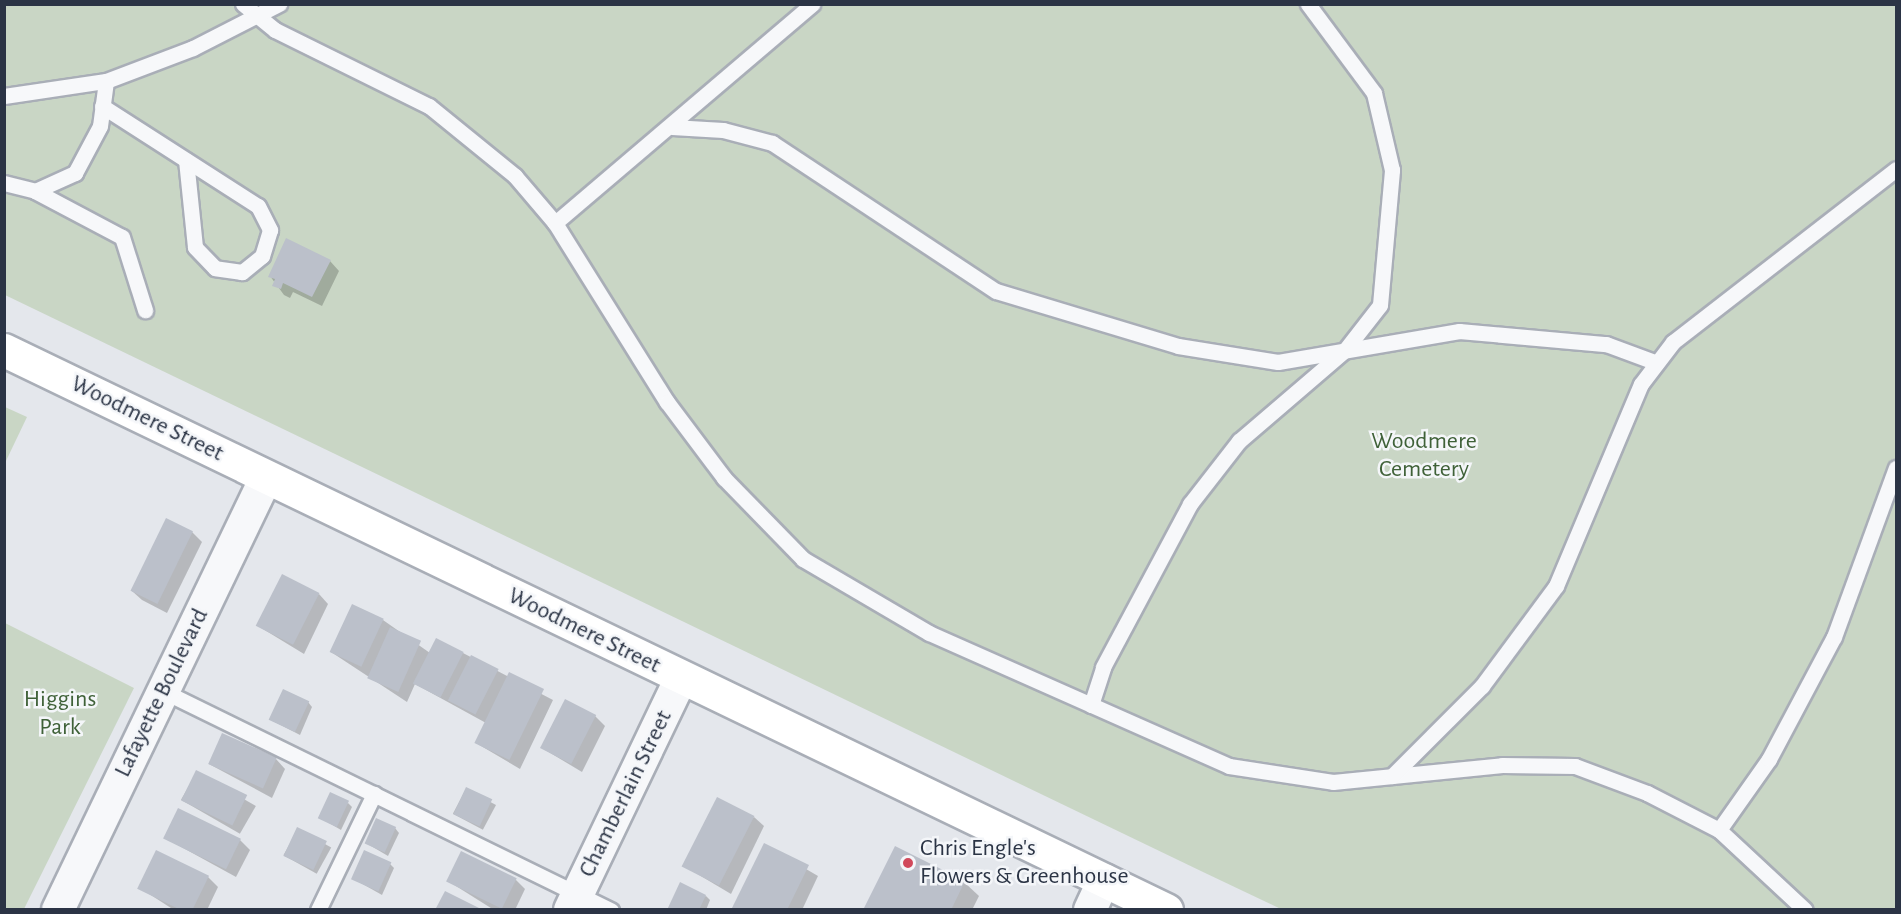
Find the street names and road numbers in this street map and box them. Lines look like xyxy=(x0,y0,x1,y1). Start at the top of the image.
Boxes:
street label: Woodmere Street xyxy=(66,370,228,468)
street label: Woodmere Street xyxy=(503,582,665,680)
street label: Lafayette Boulevard xyxy=(109,604,215,782)
street label: Chamberlain Street xyxy=(573,706,679,882)

